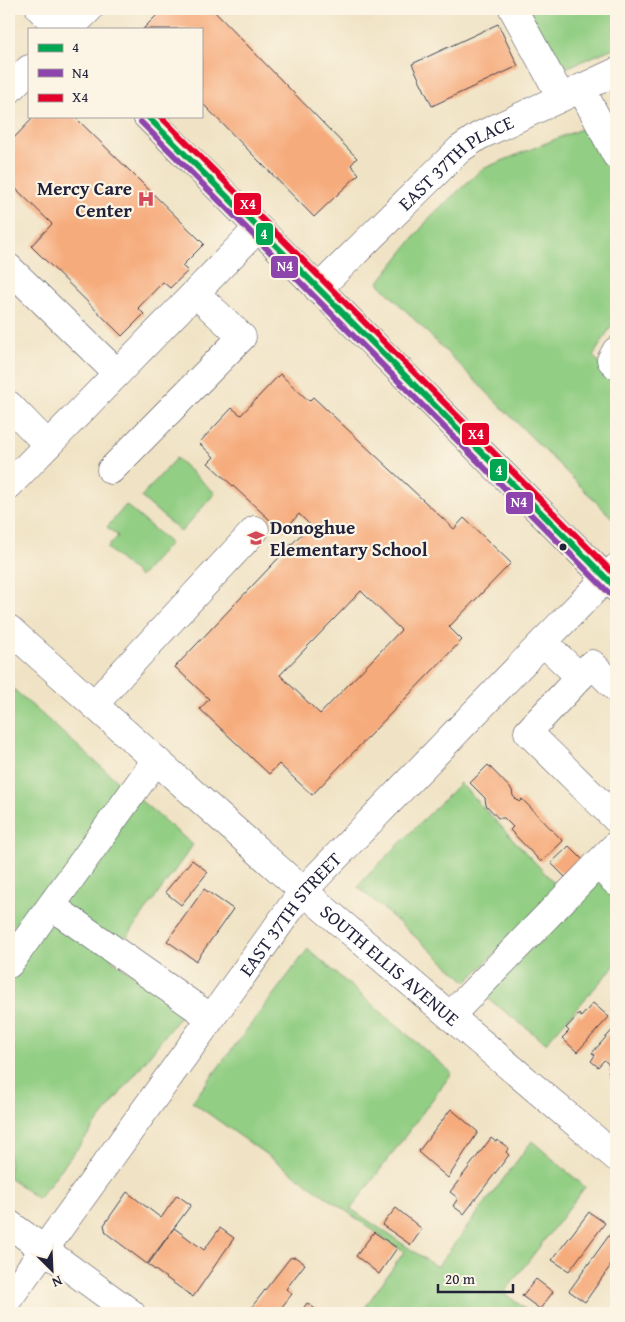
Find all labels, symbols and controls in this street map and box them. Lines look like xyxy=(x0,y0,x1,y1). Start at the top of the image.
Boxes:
legend xyxy=(28,28,202,118)
text: 4 xyxy=(72,36,79,57)
text: N4 xyxy=(72,62,89,83)
text: X4 xyxy=(72,86,89,107)
street label: EAST 37TH PLACE xyxy=(392,108,518,217)
place label: Mercy Care Center xyxy=(37,174,132,224)
hospital icon: Mercy Care Center xyxy=(136,189,156,209)
line badge: X4 xyxy=(233,192,262,216)
text: X4 xyxy=(240,194,256,214)
line badge: 4 xyxy=(255,222,274,246)
text: 4 xyxy=(260,224,268,244)
line badge: N4 xyxy=(270,255,299,279)
text: N4 xyxy=(277,256,293,276)
line badge: X4 xyxy=(461,422,490,446)
text: X4 xyxy=(468,424,484,444)
line badge: 4 xyxy=(489,458,508,482)
text: 4 xyxy=(495,460,503,480)
line badge: N4 xyxy=(505,491,534,515)
text: N4 xyxy=(511,492,527,512)
place label: Donoghue Elementary School xyxy=(270,513,428,563)
school or university icon: Donoghue Elementary School xyxy=(246,528,266,548)
unlabelled marker xyxy=(558,542,568,552)
street label: EAST 37TH STREET xyxy=(232,845,348,982)
street label: SOUTH ELLIS AVENUE xyxy=(314,898,466,1033)
north arrow xyxy=(28,1244,78,1294)
scale bar xyxy=(438,1262,512,1294)
text: 20 m xyxy=(445,1268,476,1289)
text: N xyxy=(48,1271,66,1293)

